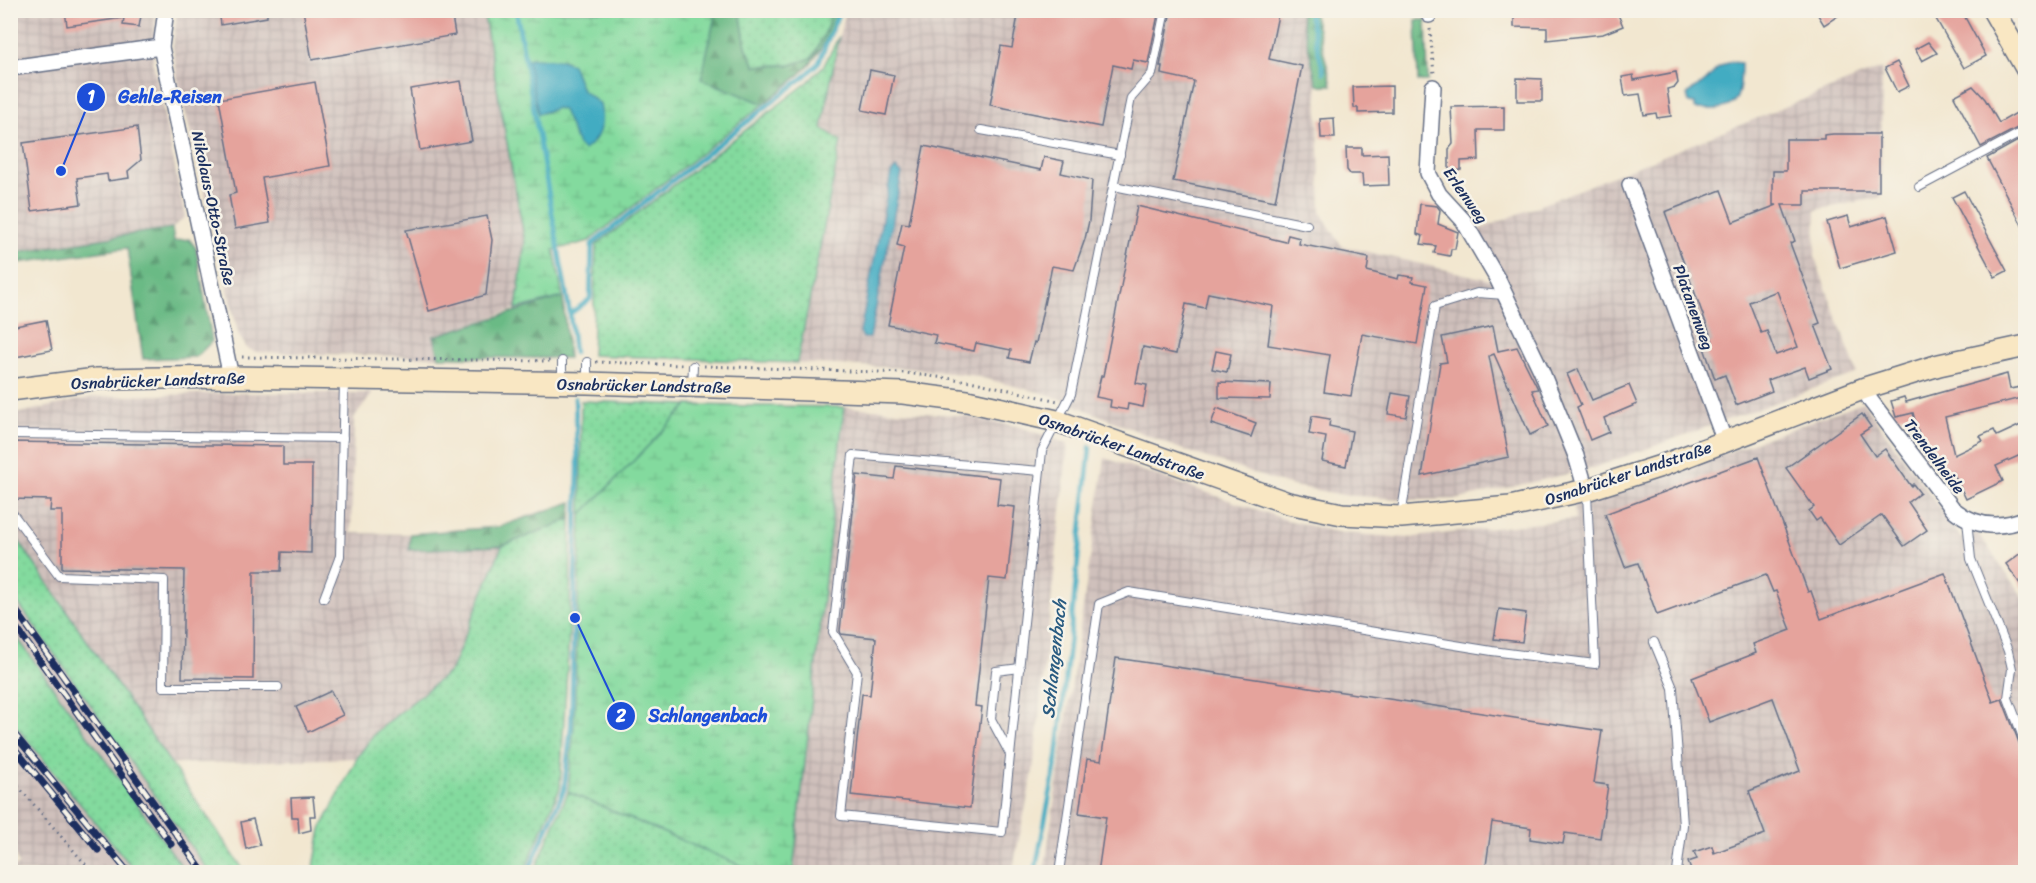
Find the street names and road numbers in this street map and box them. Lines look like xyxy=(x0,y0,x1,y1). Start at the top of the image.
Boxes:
street label: Nikolaus-Otto-Straße xyxy=(183,128,244,288)
street label: Erlenweg xyxy=(1435,161,1496,230)
street label: Platanenweg xyxy=(1665,260,1722,354)
street label: Osnabrücker Landstraße xyxy=(70,363,246,398)
street label: Osnabrücker Landstraße xyxy=(557,369,731,402)
street label: Osnabrücker Landstraße xyxy=(1035,404,1209,489)
street label: Trendelheide xyxy=(1896,412,1973,501)
street label: Osnabrücker Landstraße xyxy=(1541,433,1715,514)

